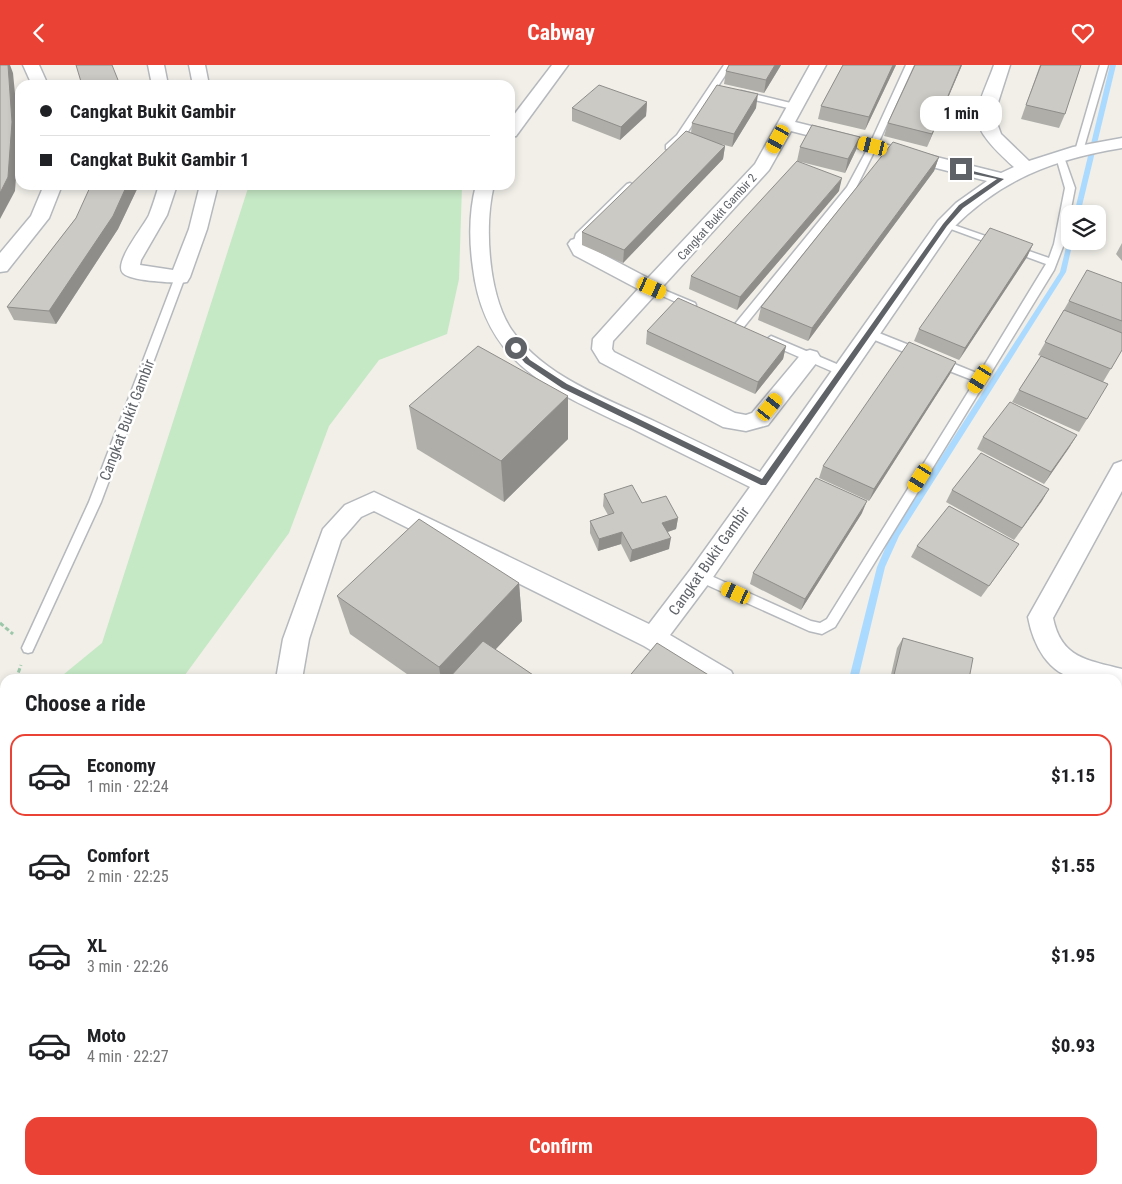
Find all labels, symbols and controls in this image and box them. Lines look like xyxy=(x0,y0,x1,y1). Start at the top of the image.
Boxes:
icon: back xyxy=(25,19,53,47)
icon: heart xyxy=(1069,19,1097,47)
text: Cabway xyxy=(527,20,595,45)
callout: 1 min xyxy=(920,97,1002,131)
text: Cangkat Bukit Gambir xyxy=(70,100,236,123)
text: 1 min xyxy=(943,104,979,123)
car xyxy=(764,122,791,156)
car xyxy=(856,135,889,157)
text: Cangkat Bukit Gambir 1 xyxy=(70,148,250,171)
route end xyxy=(950,158,972,180)
street label: Cangkat Bukit Gambir 2 xyxy=(675,171,760,263)
map controls xyxy=(1061,205,1106,250)
button: layers xyxy=(1061,205,1106,250)
car xyxy=(635,275,668,301)
route start xyxy=(505,337,527,359)
street label: Cangkat Bukit Gambir xyxy=(96,356,159,483)
car xyxy=(965,362,994,396)
car xyxy=(754,391,785,423)
car xyxy=(905,461,934,495)
street label: Cangkat Bukit Gambir xyxy=(665,503,753,619)
car xyxy=(719,580,752,606)
text: Choose a ride xyxy=(25,691,146,716)
icon: car xyxy=(27,753,72,798)
text: Economy xyxy=(87,754,156,777)
text: $1.15 xyxy=(1051,764,1095,787)
text: 1 min · 22:24 xyxy=(87,777,169,796)
icon: car xyxy=(27,843,72,888)
text: Comfort xyxy=(87,844,150,867)
text: $1.55 xyxy=(1051,854,1095,877)
text: 2 min · 22:25 xyxy=(87,867,169,886)
icon: car xyxy=(27,933,72,978)
text: XL xyxy=(87,934,107,957)
text: $1.95 xyxy=(1051,944,1095,967)
text: 3 min · 22:26 xyxy=(87,957,169,976)
icon: car xyxy=(27,1023,72,1068)
text: Moto xyxy=(87,1024,126,1047)
text: $0.93 xyxy=(1051,1034,1095,1057)
text: 4 min · 22:27 xyxy=(87,1047,169,1066)
button: Confirm xyxy=(25,1117,1097,1175)

